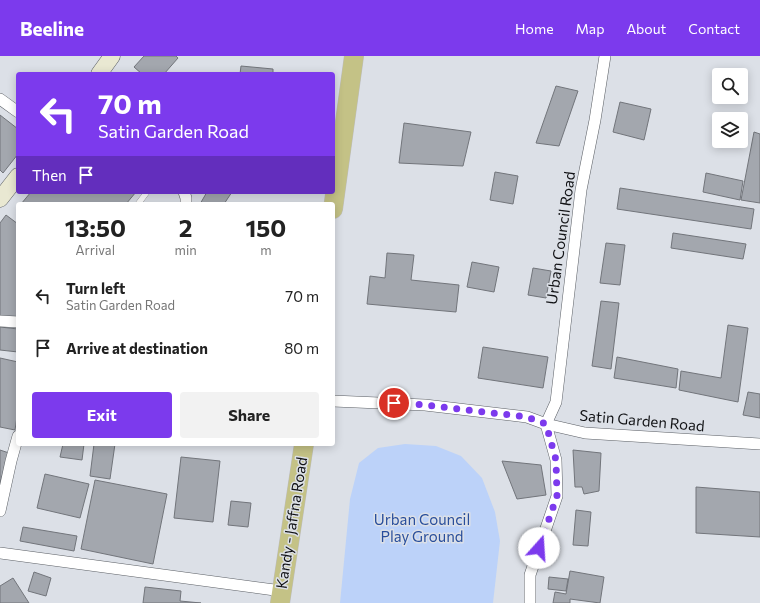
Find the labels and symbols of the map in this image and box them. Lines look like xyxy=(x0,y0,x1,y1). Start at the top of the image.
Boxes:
street label: Urban Council Road xyxy=(542,170,578,306)
pin xyxy=(377,386,411,420)
street label: Satin Garden Road xyxy=(579,406,706,434)
street label: Kandy - Jaffna Road xyxy=(272,456,310,590)
park label: Urban Council Play Ground xyxy=(374,510,470,545)
position arrow xyxy=(518,527,560,569)

